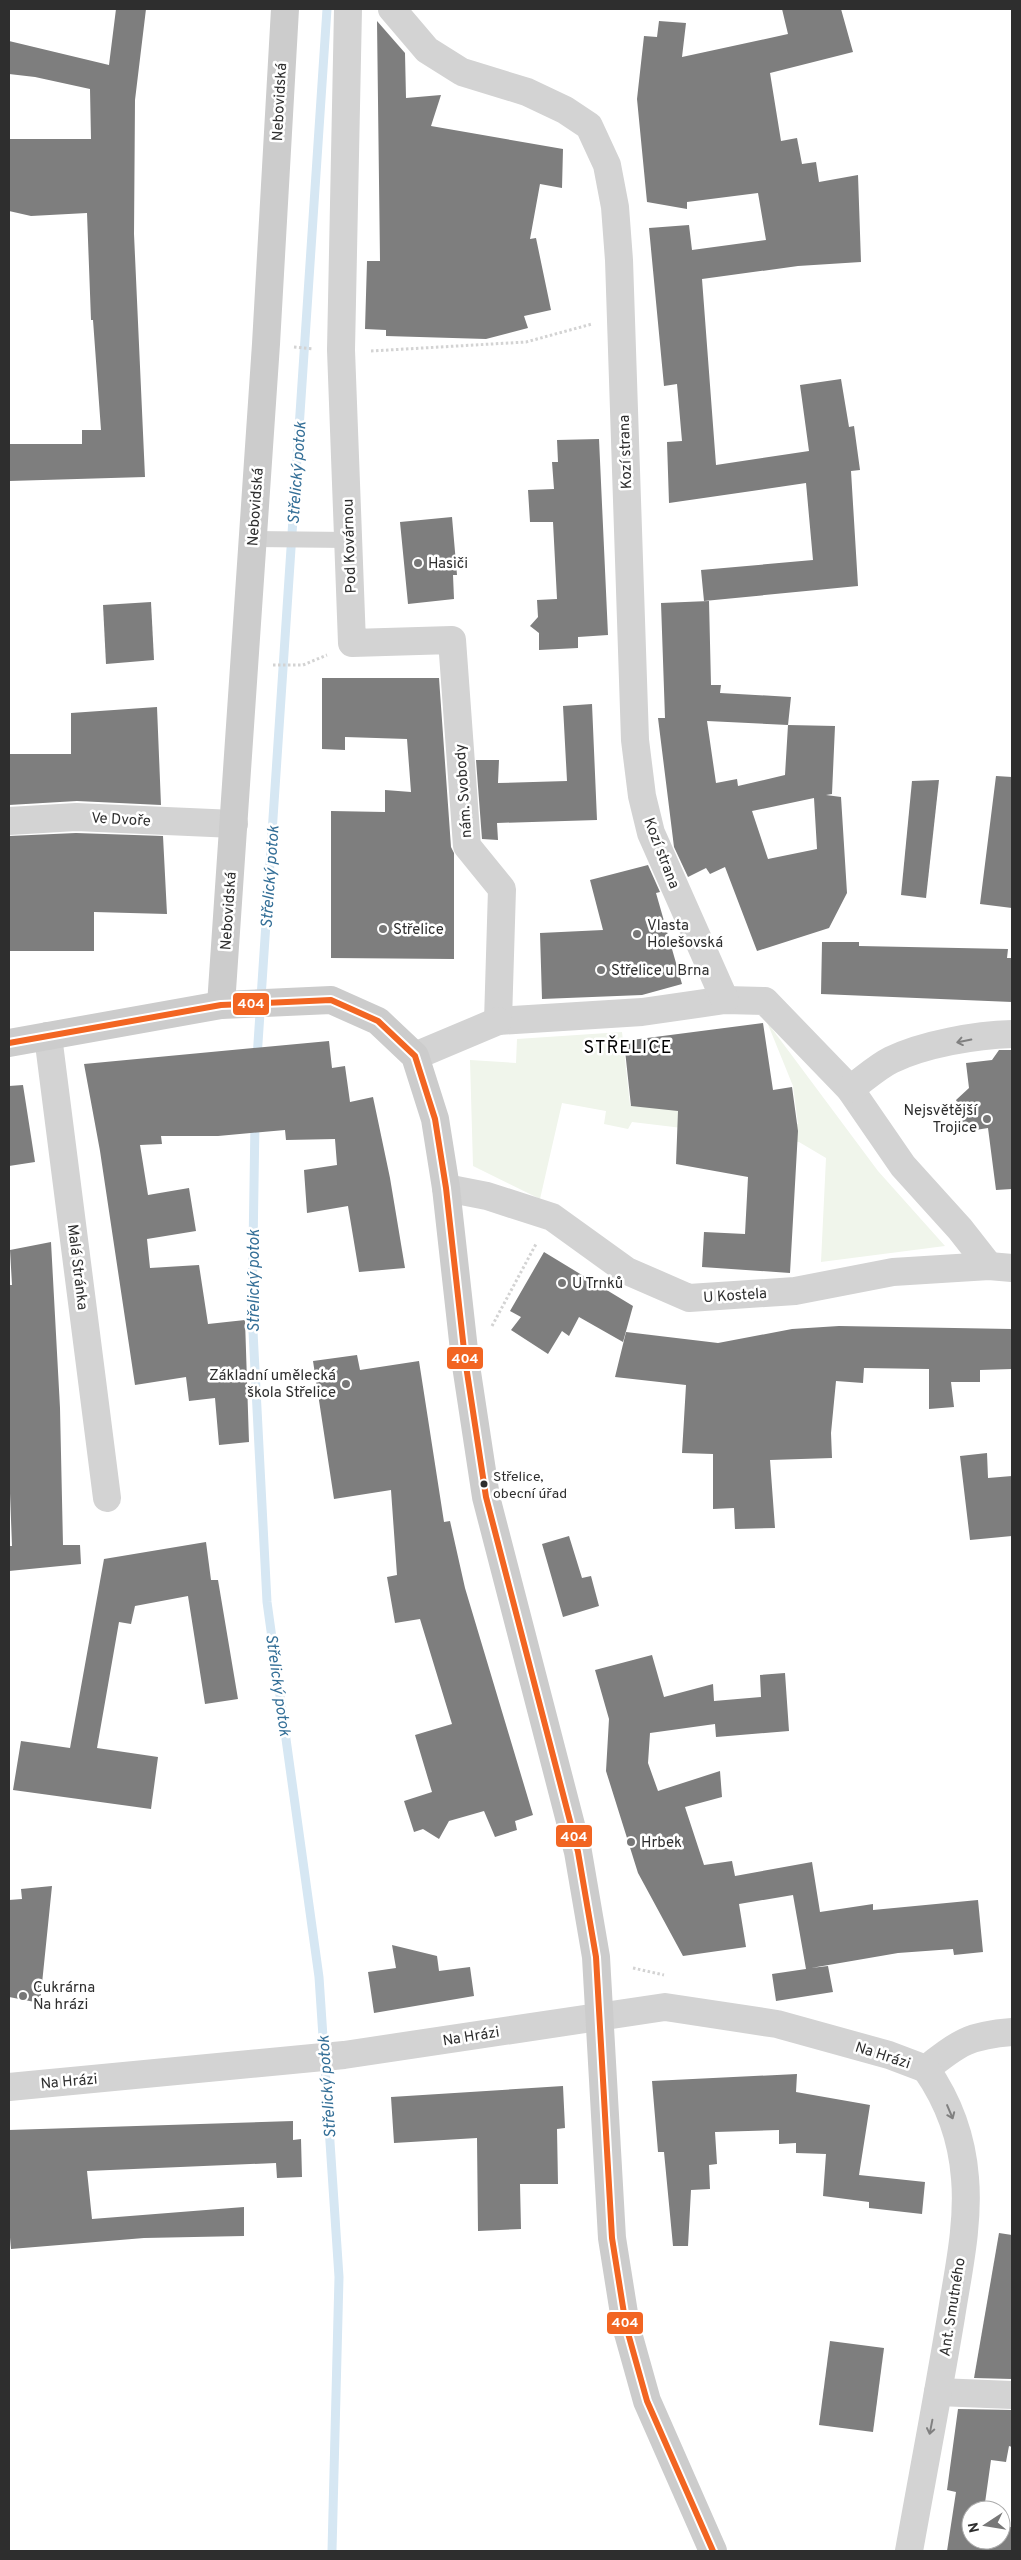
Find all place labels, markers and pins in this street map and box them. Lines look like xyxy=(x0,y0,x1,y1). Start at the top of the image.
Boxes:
place label: Hasiči xyxy=(428,555,468,574)
marker: Hasiči xyxy=(412,557,424,569)
place label: Vlasta Holešovská xyxy=(647,917,723,953)
place label: Střelice xyxy=(393,921,444,940)
marker: Střelice xyxy=(377,923,389,935)
marker: Vlasta Holešovská xyxy=(631,928,643,940)
place label: Střelice u Brna xyxy=(611,962,709,981)
marker: Střelice u Brna xyxy=(595,964,607,976)
place label: Nejsvětější Trojice xyxy=(903,1102,978,1138)
marker: Nejsvětější Trojice xyxy=(981,1113,993,1125)
place label: U Trnků xyxy=(572,1275,623,1294)
marker: U Trnků xyxy=(556,1277,568,1289)
place label: Základní umělecká škola Střelice xyxy=(209,1367,336,1403)
marker: Základní umělecká škola Střelice xyxy=(340,1378,352,1390)
place label: Střelice, obecní úřad xyxy=(493,1469,567,1503)
marker: Střelice, obecní úřad xyxy=(479,1479,489,1489)
place label: Hrbek xyxy=(641,1834,682,1853)
marker: Hrbek xyxy=(625,1836,637,1848)
place label: Cukrárna Na hrázi xyxy=(33,1979,95,2015)
marker: Cukrárna Na hrázi xyxy=(17,1990,29,2002)

